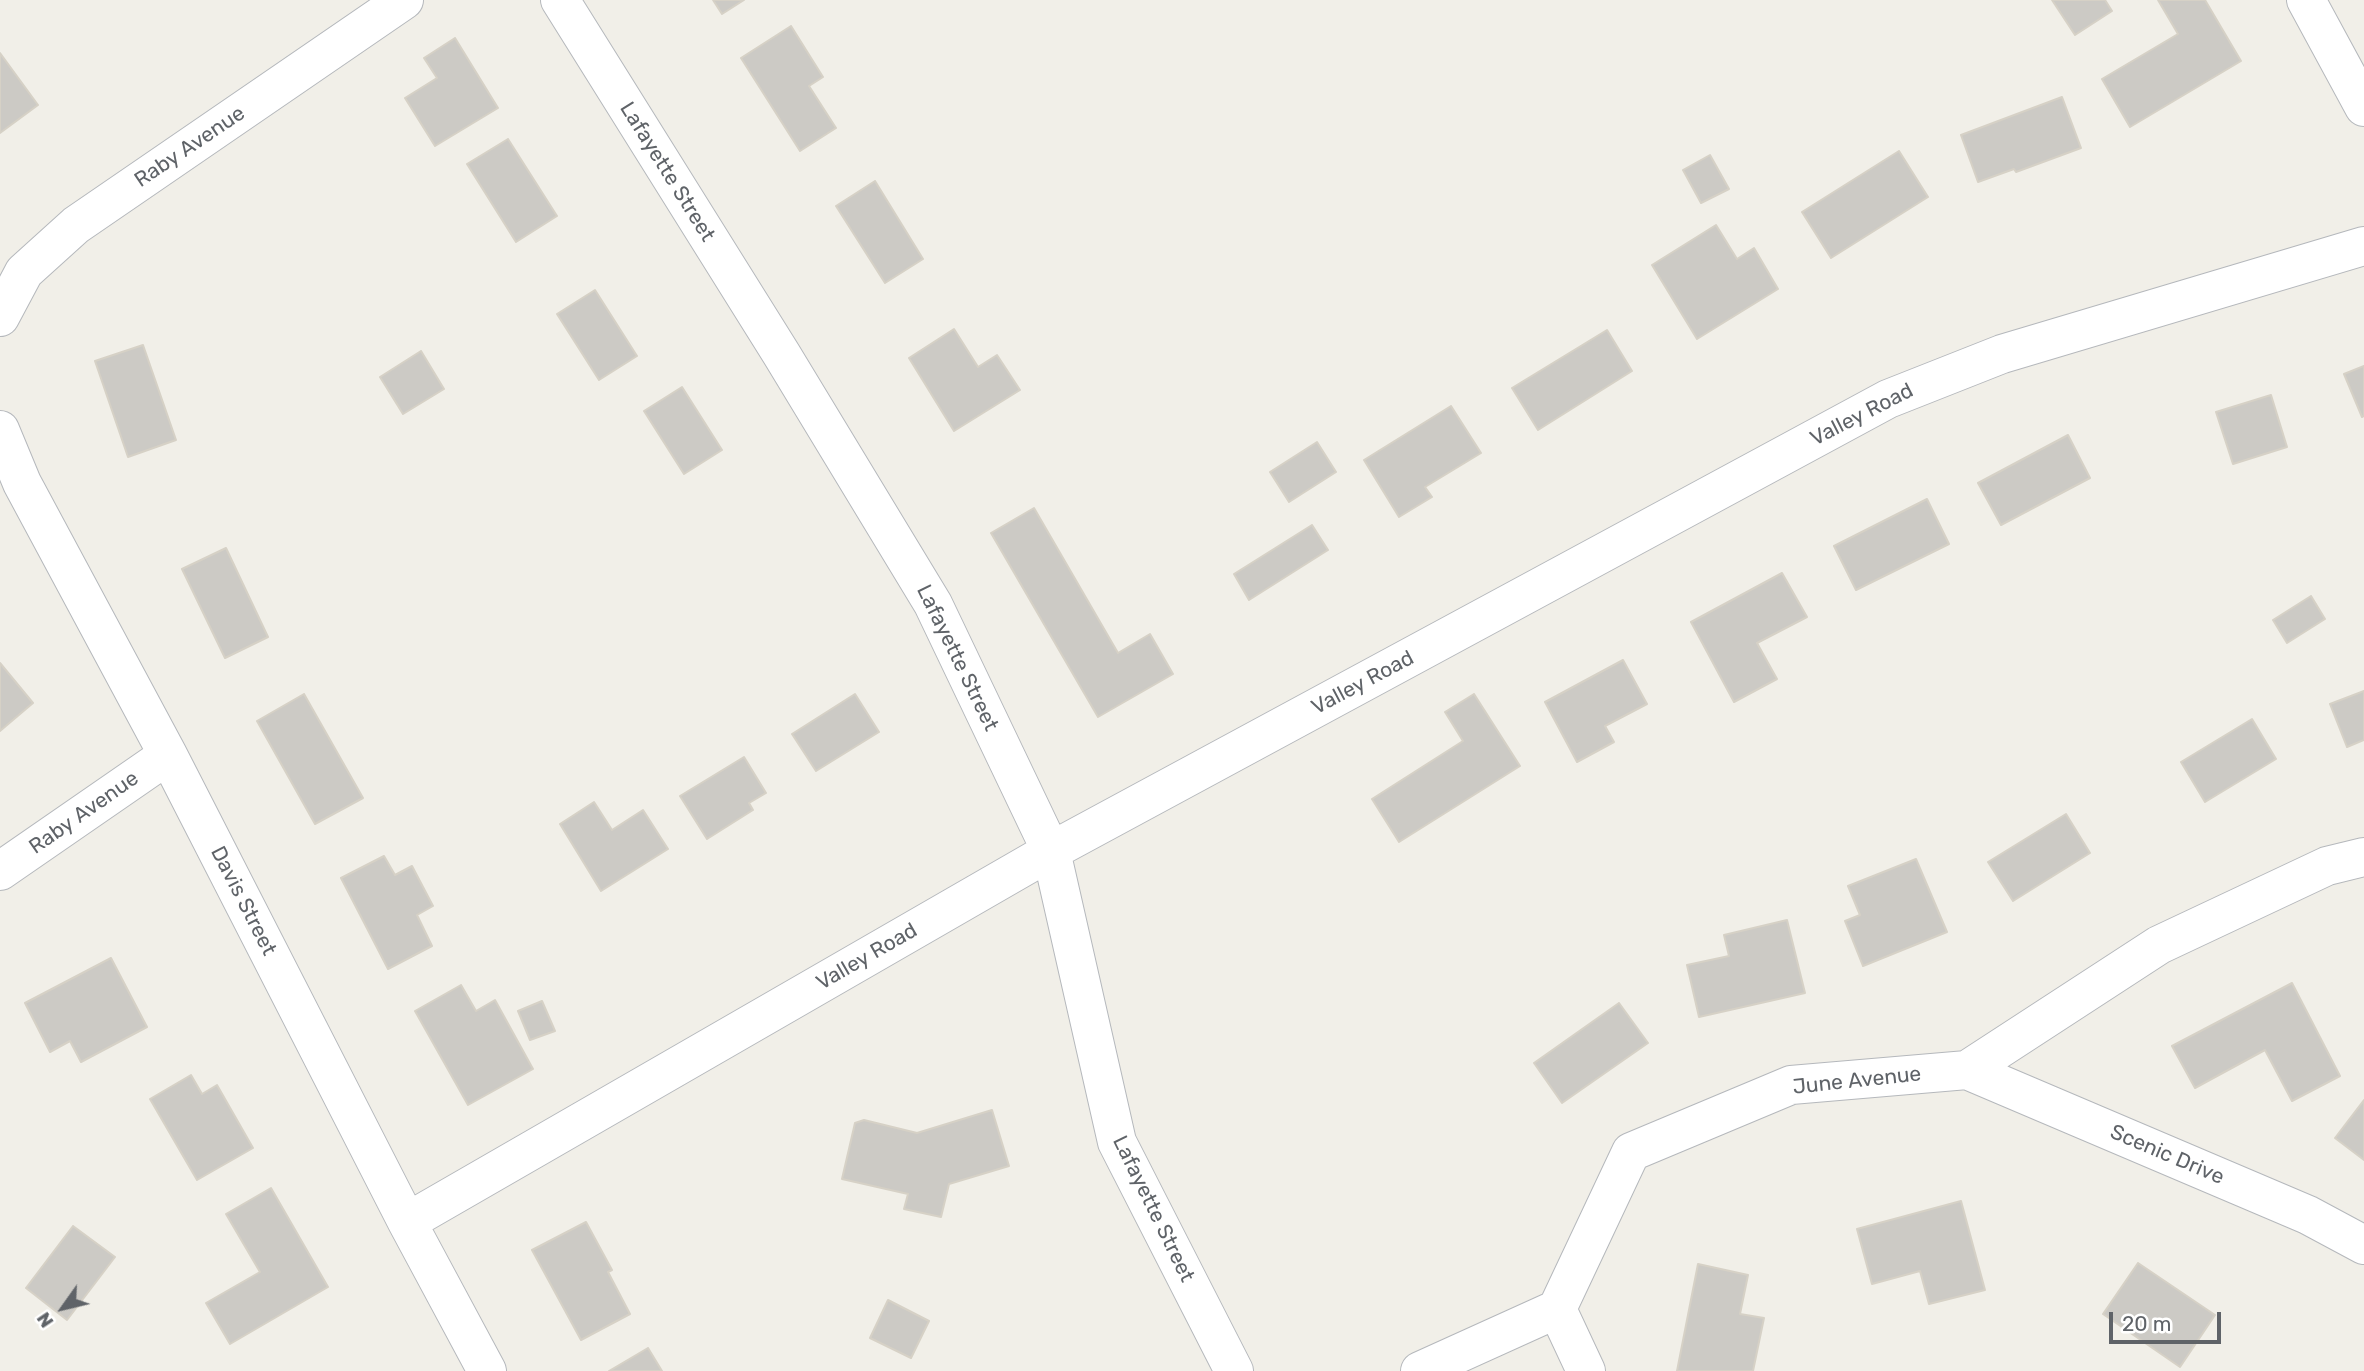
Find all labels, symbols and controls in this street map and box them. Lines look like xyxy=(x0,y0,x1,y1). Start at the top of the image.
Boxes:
street label: Lafayette Street xyxy=(614,98,720,246)
street label: Raby Avenue xyxy=(130,101,250,193)
street label: Valley Road xyxy=(1806,378,1918,452)
street label: Lafayette Street xyxy=(911,581,1003,735)
street label: Valley Road xyxy=(1308,646,1418,720)
street label: Raby Avenue xyxy=(24,766,144,860)
street label: Davis Street xyxy=(205,842,281,960)
street label: Valley Road xyxy=(812,918,922,996)
street label: June Avenue xyxy=(1792,1062,1922,1100)
street label: Scenic Drive xyxy=(2106,1120,2228,1190)
street label: Lafayette Street xyxy=(1107,1132,1199,1286)
north arrow xyxy=(28,1273,98,1343)
scale bar xyxy=(2112,1298,2224,1342)
text: N xyxy=(32,1308,59,1332)
text: 20 m xyxy=(2122,1311,2171,1336)

